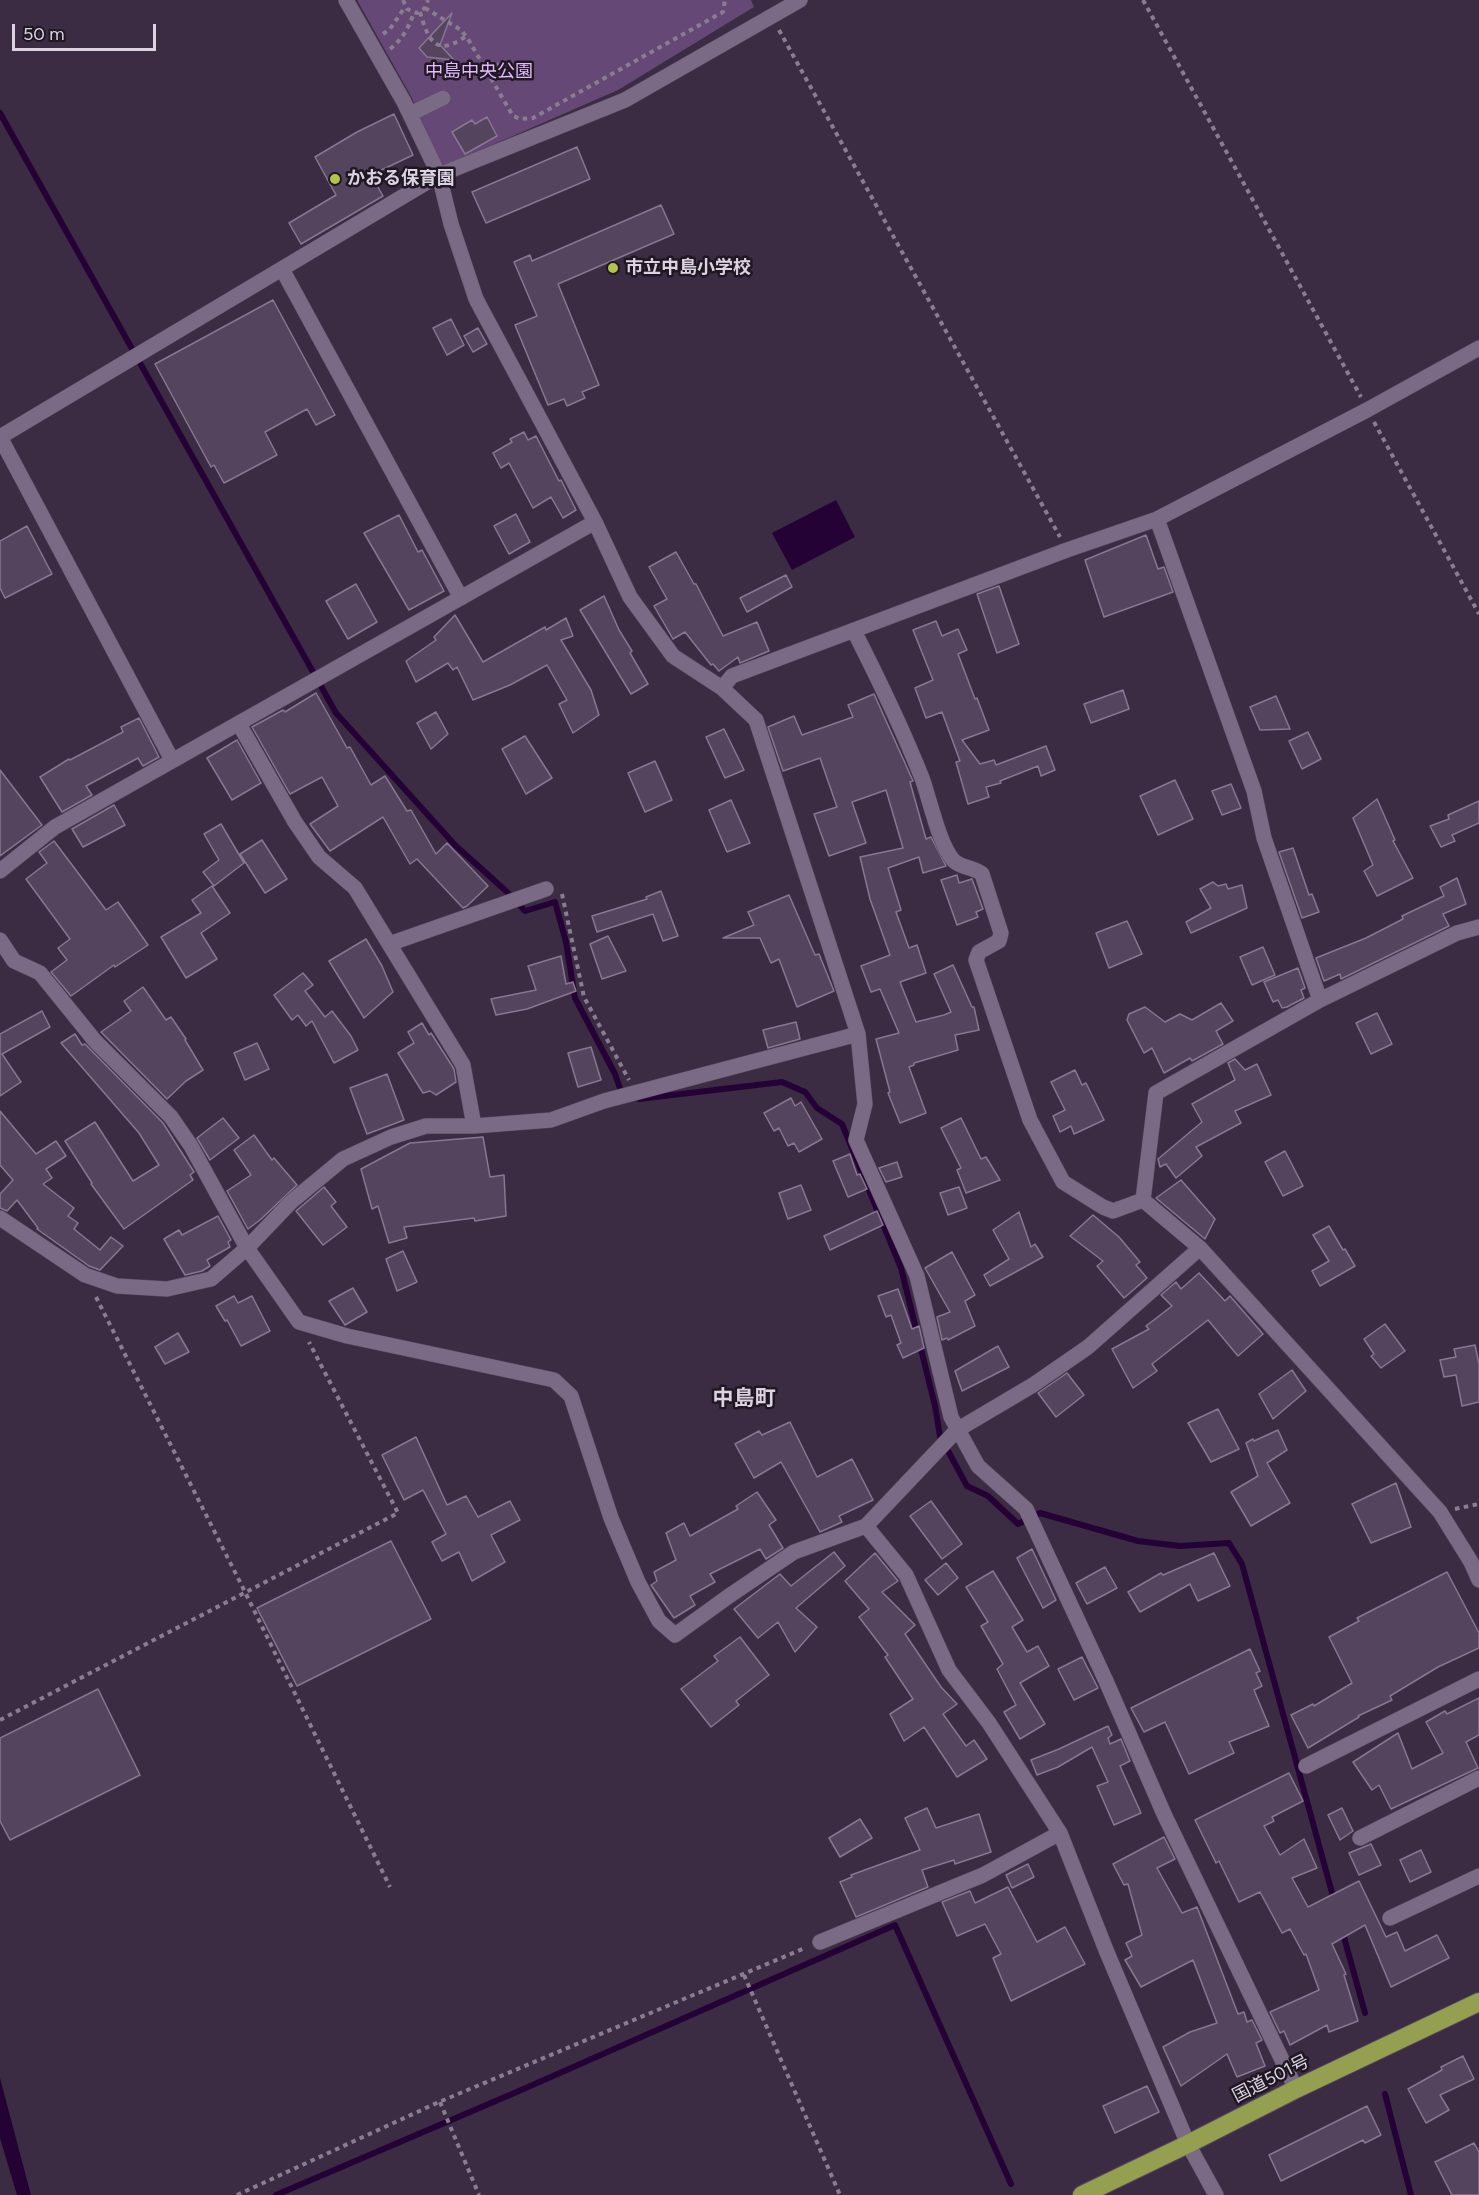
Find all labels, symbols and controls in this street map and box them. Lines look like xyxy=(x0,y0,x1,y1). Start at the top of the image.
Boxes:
scale bar xyxy=(15,12,159,50)
text: 50 m xyxy=(23,23,65,45)
park label: 中島中央公園 xyxy=(425,61,533,83)
place label: かおる保育園 xyxy=(347,168,455,190)
marker: かおる保育園 xyxy=(328,172,342,186)
place label: 市立中島小学校 xyxy=(625,257,751,279)
marker: 市立中島小学校 xyxy=(606,261,620,275)
district label: 中島町 xyxy=(713,1386,775,1412)
street label: 国道501号 xyxy=(1229,2050,1313,2108)

